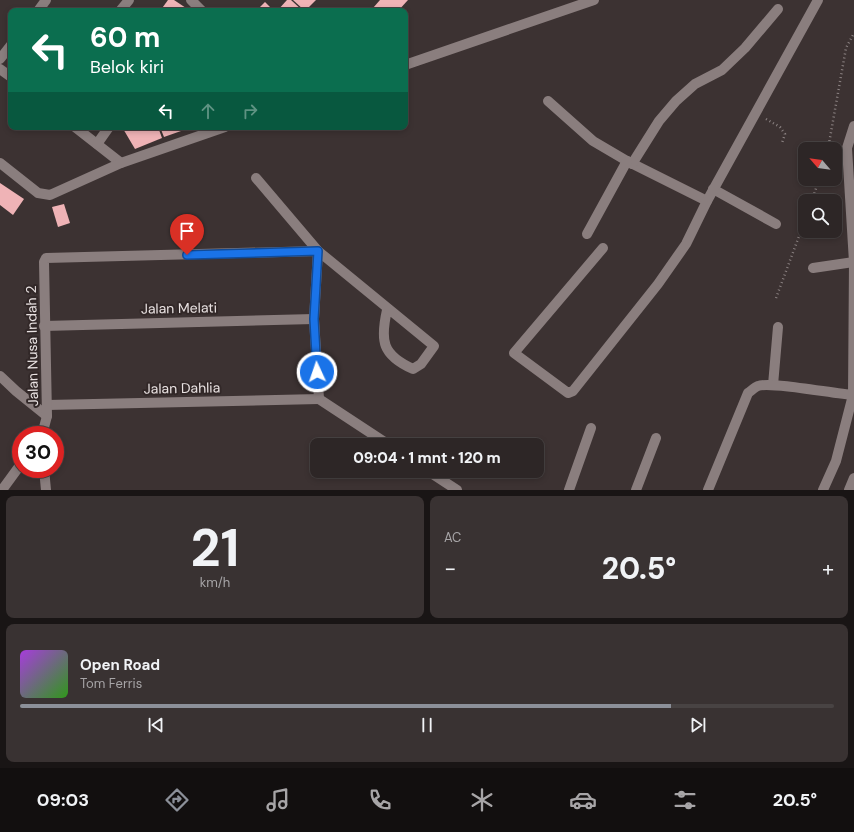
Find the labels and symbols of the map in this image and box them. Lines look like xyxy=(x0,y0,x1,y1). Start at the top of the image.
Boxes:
north arrow xyxy=(798,142,842,186)
pin xyxy=(170,214,204,255)
street label: Jalan Nusa Indah 2 xyxy=(22,285,42,407)
street label: Jalan Melati xyxy=(141,298,217,318)
position arrow xyxy=(296,351,338,393)
street label: Jalan Dahlia xyxy=(144,378,220,398)
speed limit sign: 30 xyxy=(12,426,64,478)

